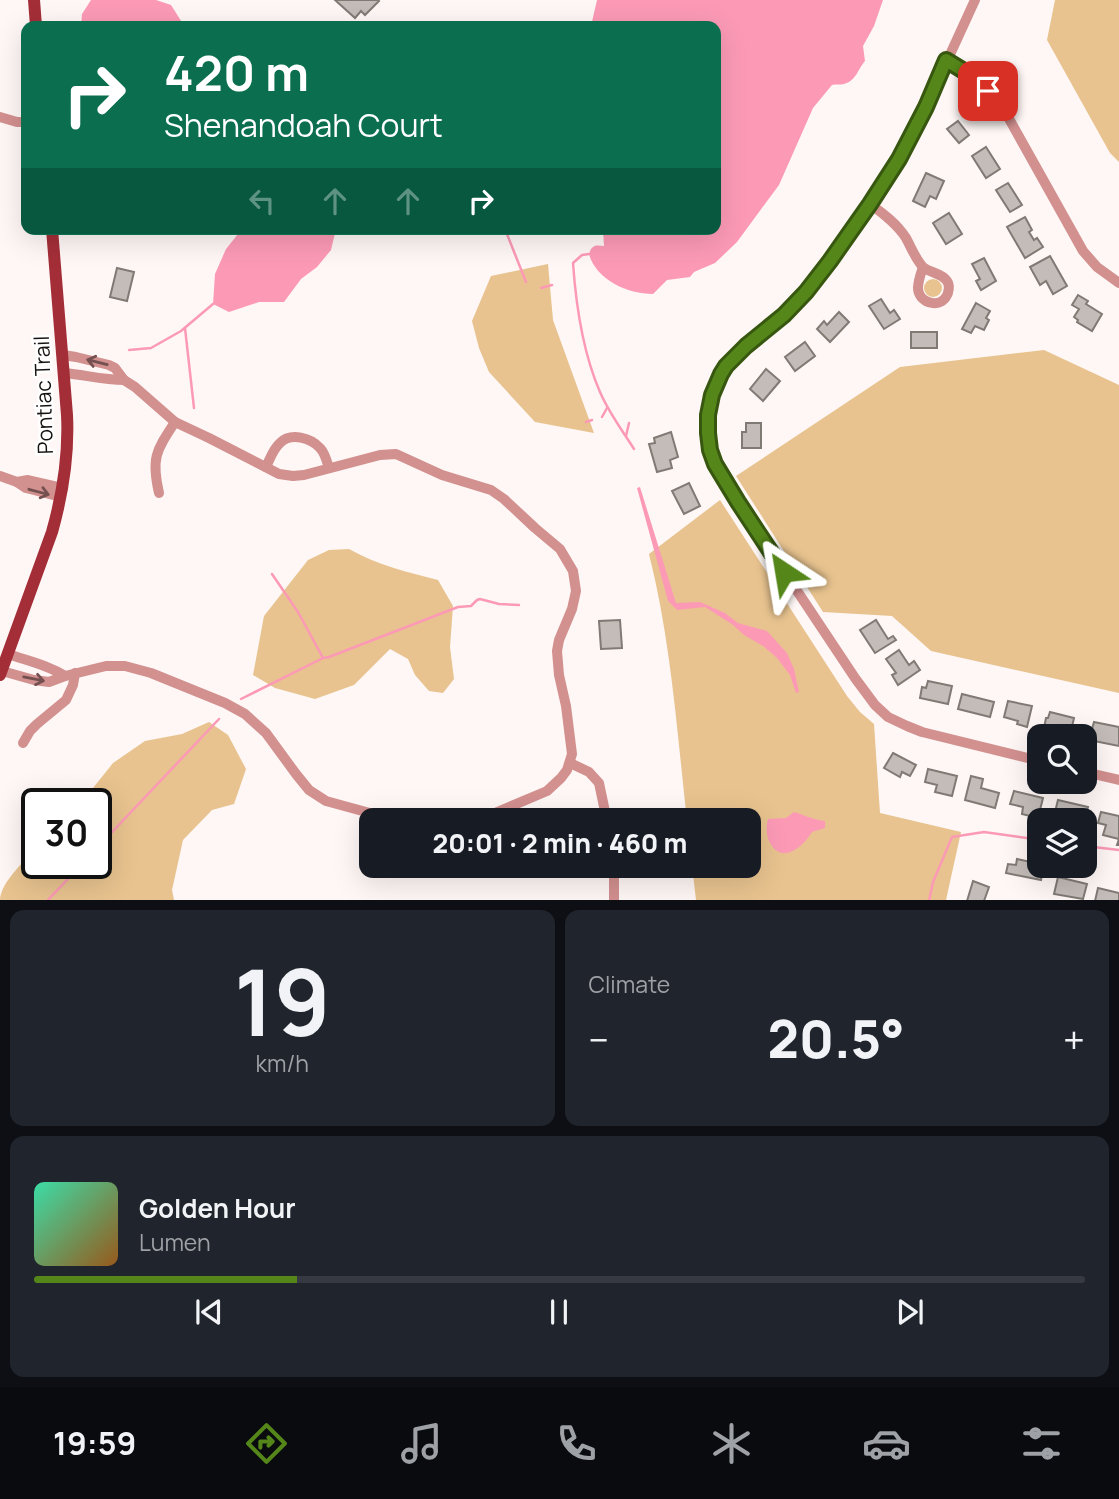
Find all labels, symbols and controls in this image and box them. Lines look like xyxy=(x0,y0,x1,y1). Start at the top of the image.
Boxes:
text: 420 m xyxy=(164,39,309,106)
icon: right xyxy=(49,49,140,140)
pin xyxy=(958,61,1018,121)
icon: arrive xyxy=(969,72,1007,110)
text: Shenandoah Court xyxy=(164,103,443,147)
icon: left xyxy=(243,182,281,220)
icon: ahead xyxy=(316,182,354,220)
icon: ahead xyxy=(389,182,427,220)
icon: right xyxy=(462,182,500,220)
street label: Pontiac Trail xyxy=(27,335,59,455)
one-way arrow xyxy=(86,355,109,368)
one-way arrow xyxy=(27,486,50,499)
position arrow xyxy=(747,535,821,609)
one-way arrow xyxy=(22,673,45,687)
map controls xyxy=(1027,724,1097,878)
button: search xyxy=(1027,724,1097,794)
speed limit sign: 30 xyxy=(21,788,112,879)
button: layers xyxy=(1027,808,1097,878)
text: 20:01 · 2 min · 460 m xyxy=(433,825,687,861)
text: 19 xyxy=(234,939,330,1063)
text: Climate xyxy=(589,968,670,1000)
text: 20.5° xyxy=(767,1003,905,1074)
text: − xyxy=(589,1013,609,1065)
text: + xyxy=(1063,1013,1085,1065)
text: km/h xyxy=(256,1047,309,1079)
text: Golden Hour xyxy=(139,1190,296,1226)
text: Lumen xyxy=(139,1226,211,1258)
icon: previous xyxy=(190,1293,228,1331)
icon: pause xyxy=(540,1293,578,1331)
icon: next xyxy=(891,1293,929,1331)
icon: directions xyxy=(242,1419,291,1468)
icon: music xyxy=(397,1419,446,1468)
icon: phone xyxy=(552,1419,601,1468)
icon: climate xyxy=(707,1419,756,1468)
icon: car xyxy=(862,1419,911,1468)
icon: filters xyxy=(1017,1419,1066,1468)
text: 19:59 xyxy=(53,1421,136,1465)

